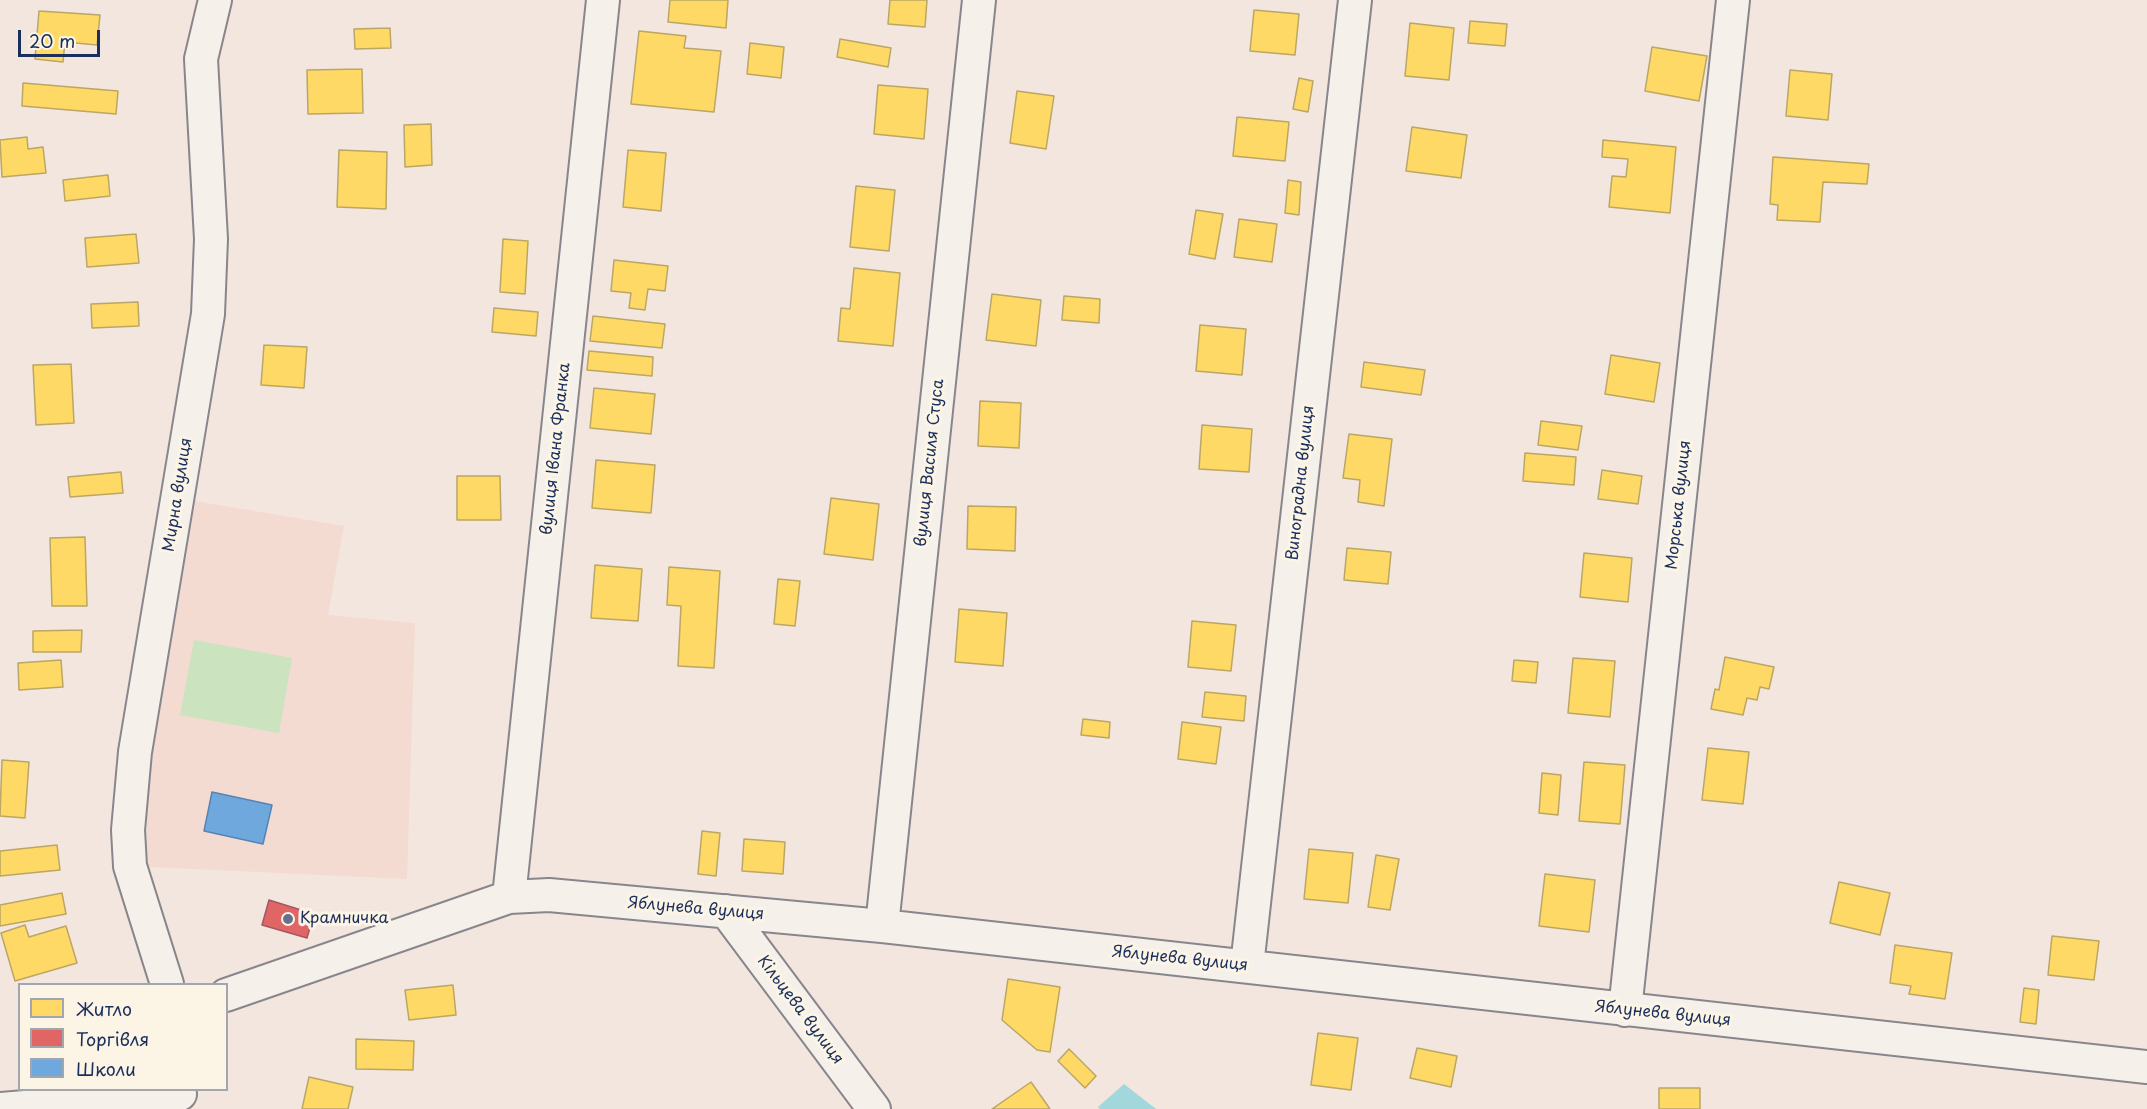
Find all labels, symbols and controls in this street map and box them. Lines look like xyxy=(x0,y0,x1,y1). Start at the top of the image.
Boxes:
scale bar xyxy=(21,18,104,56)
text: 20 m xyxy=(29,27,75,54)
street label: вулиця Івана Франка xyxy=(537,362,575,536)
street label: вулиця Василя Стуса xyxy=(912,378,948,548)
street label: Виноградна вулиця xyxy=(1283,404,1319,562)
street label: Мирна вулиця xyxy=(160,437,196,553)
street label: Морська вулиця xyxy=(1663,439,1695,571)
street label: Яблунева вулиця xyxy=(627,893,765,925)
place label: Крамничка xyxy=(300,909,389,929)
marker: Крамничка xyxy=(281,912,295,926)
street label: Яблунева вулиця xyxy=(1111,942,1249,976)
street label: Кільцева вулиця xyxy=(753,952,847,1068)
legend xyxy=(18,983,228,1091)
text: Житло xyxy=(76,995,132,1022)
street label: Яблунева вулиця xyxy=(1594,997,1732,1031)
text: Торгівля xyxy=(76,1025,149,1052)
text: Школи xyxy=(76,1055,136,1082)

